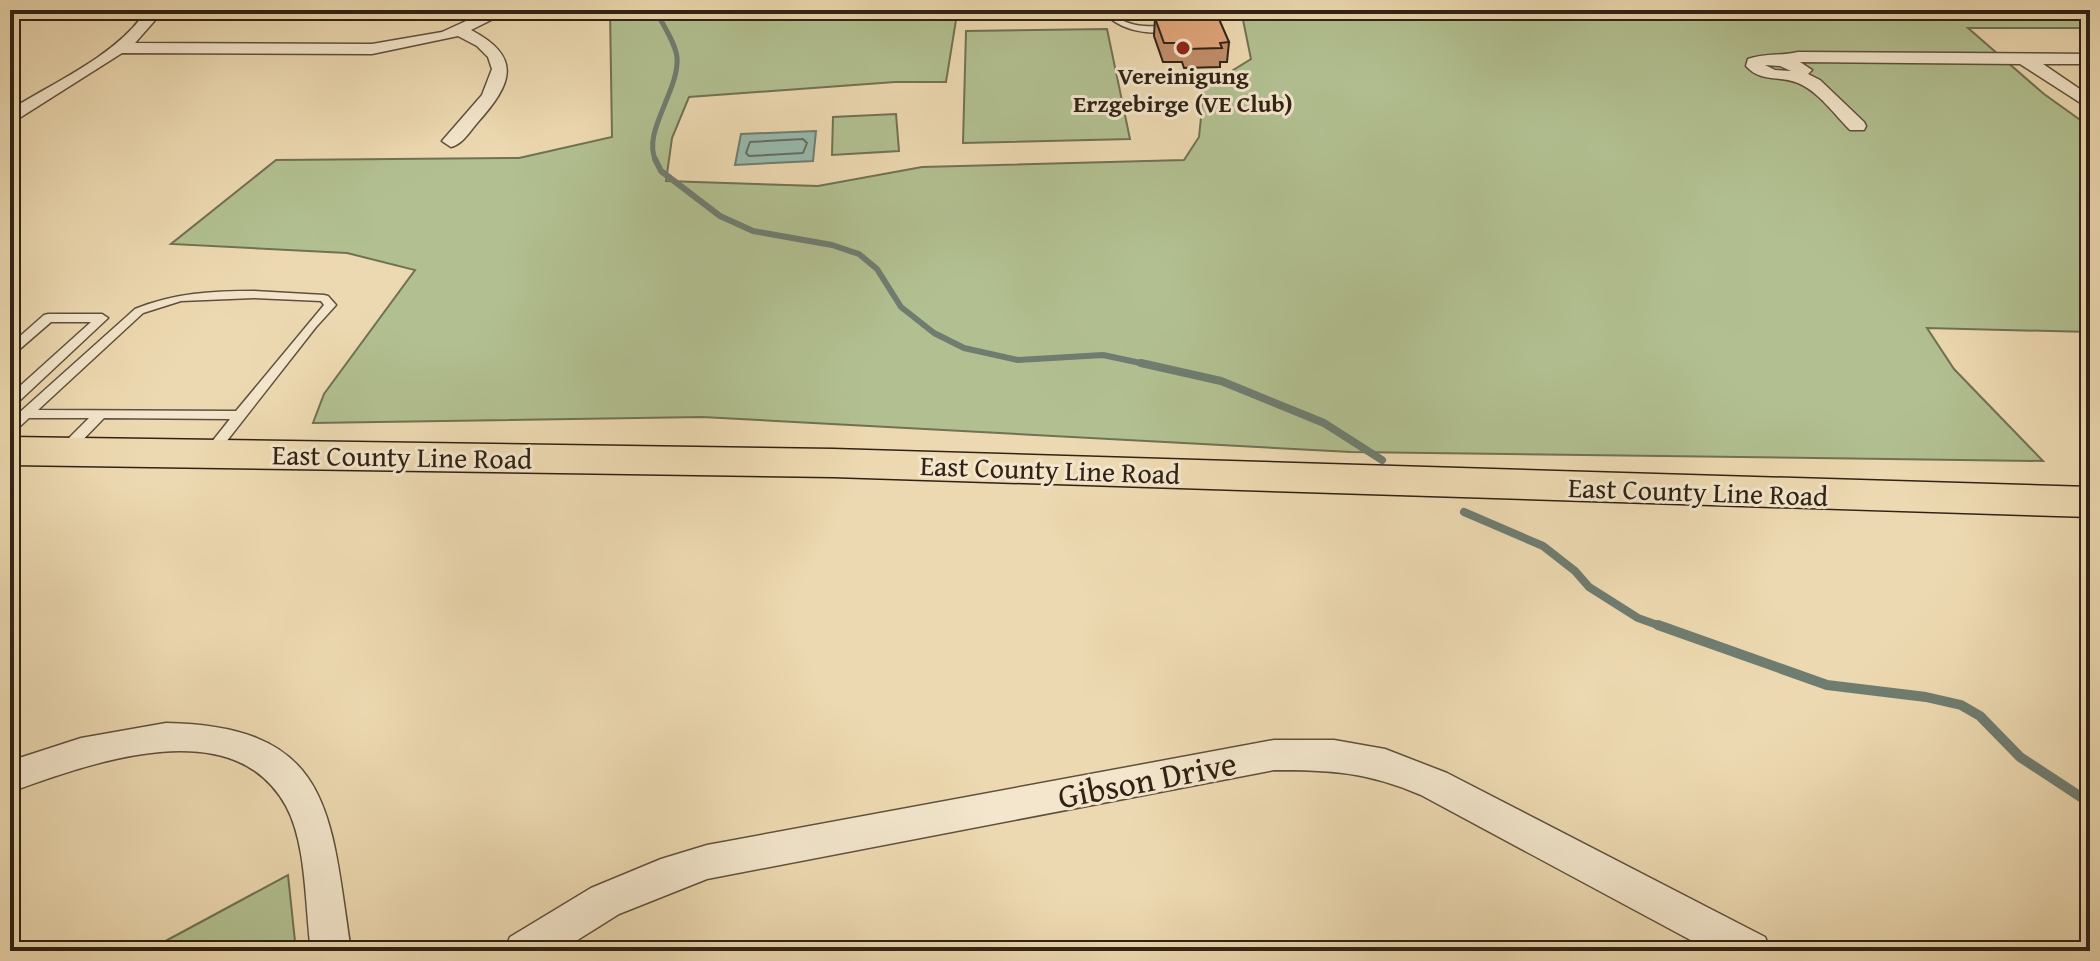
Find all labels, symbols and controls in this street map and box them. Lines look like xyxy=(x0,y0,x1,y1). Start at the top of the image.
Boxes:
marker: Vereinigung Erzgebirge (VE Club) xyxy=(1174,39,1192,57)
place label: Vereinigung Erzgebirge (VE Club) xyxy=(1073,58,1293,121)
street label: East County Line Road xyxy=(272,433,532,479)
street label: East County Line Road xyxy=(919,444,1181,494)
street label: East County Line Road xyxy=(1567,466,1829,516)
street label: Gibson Drive xyxy=(1054,738,1240,820)

